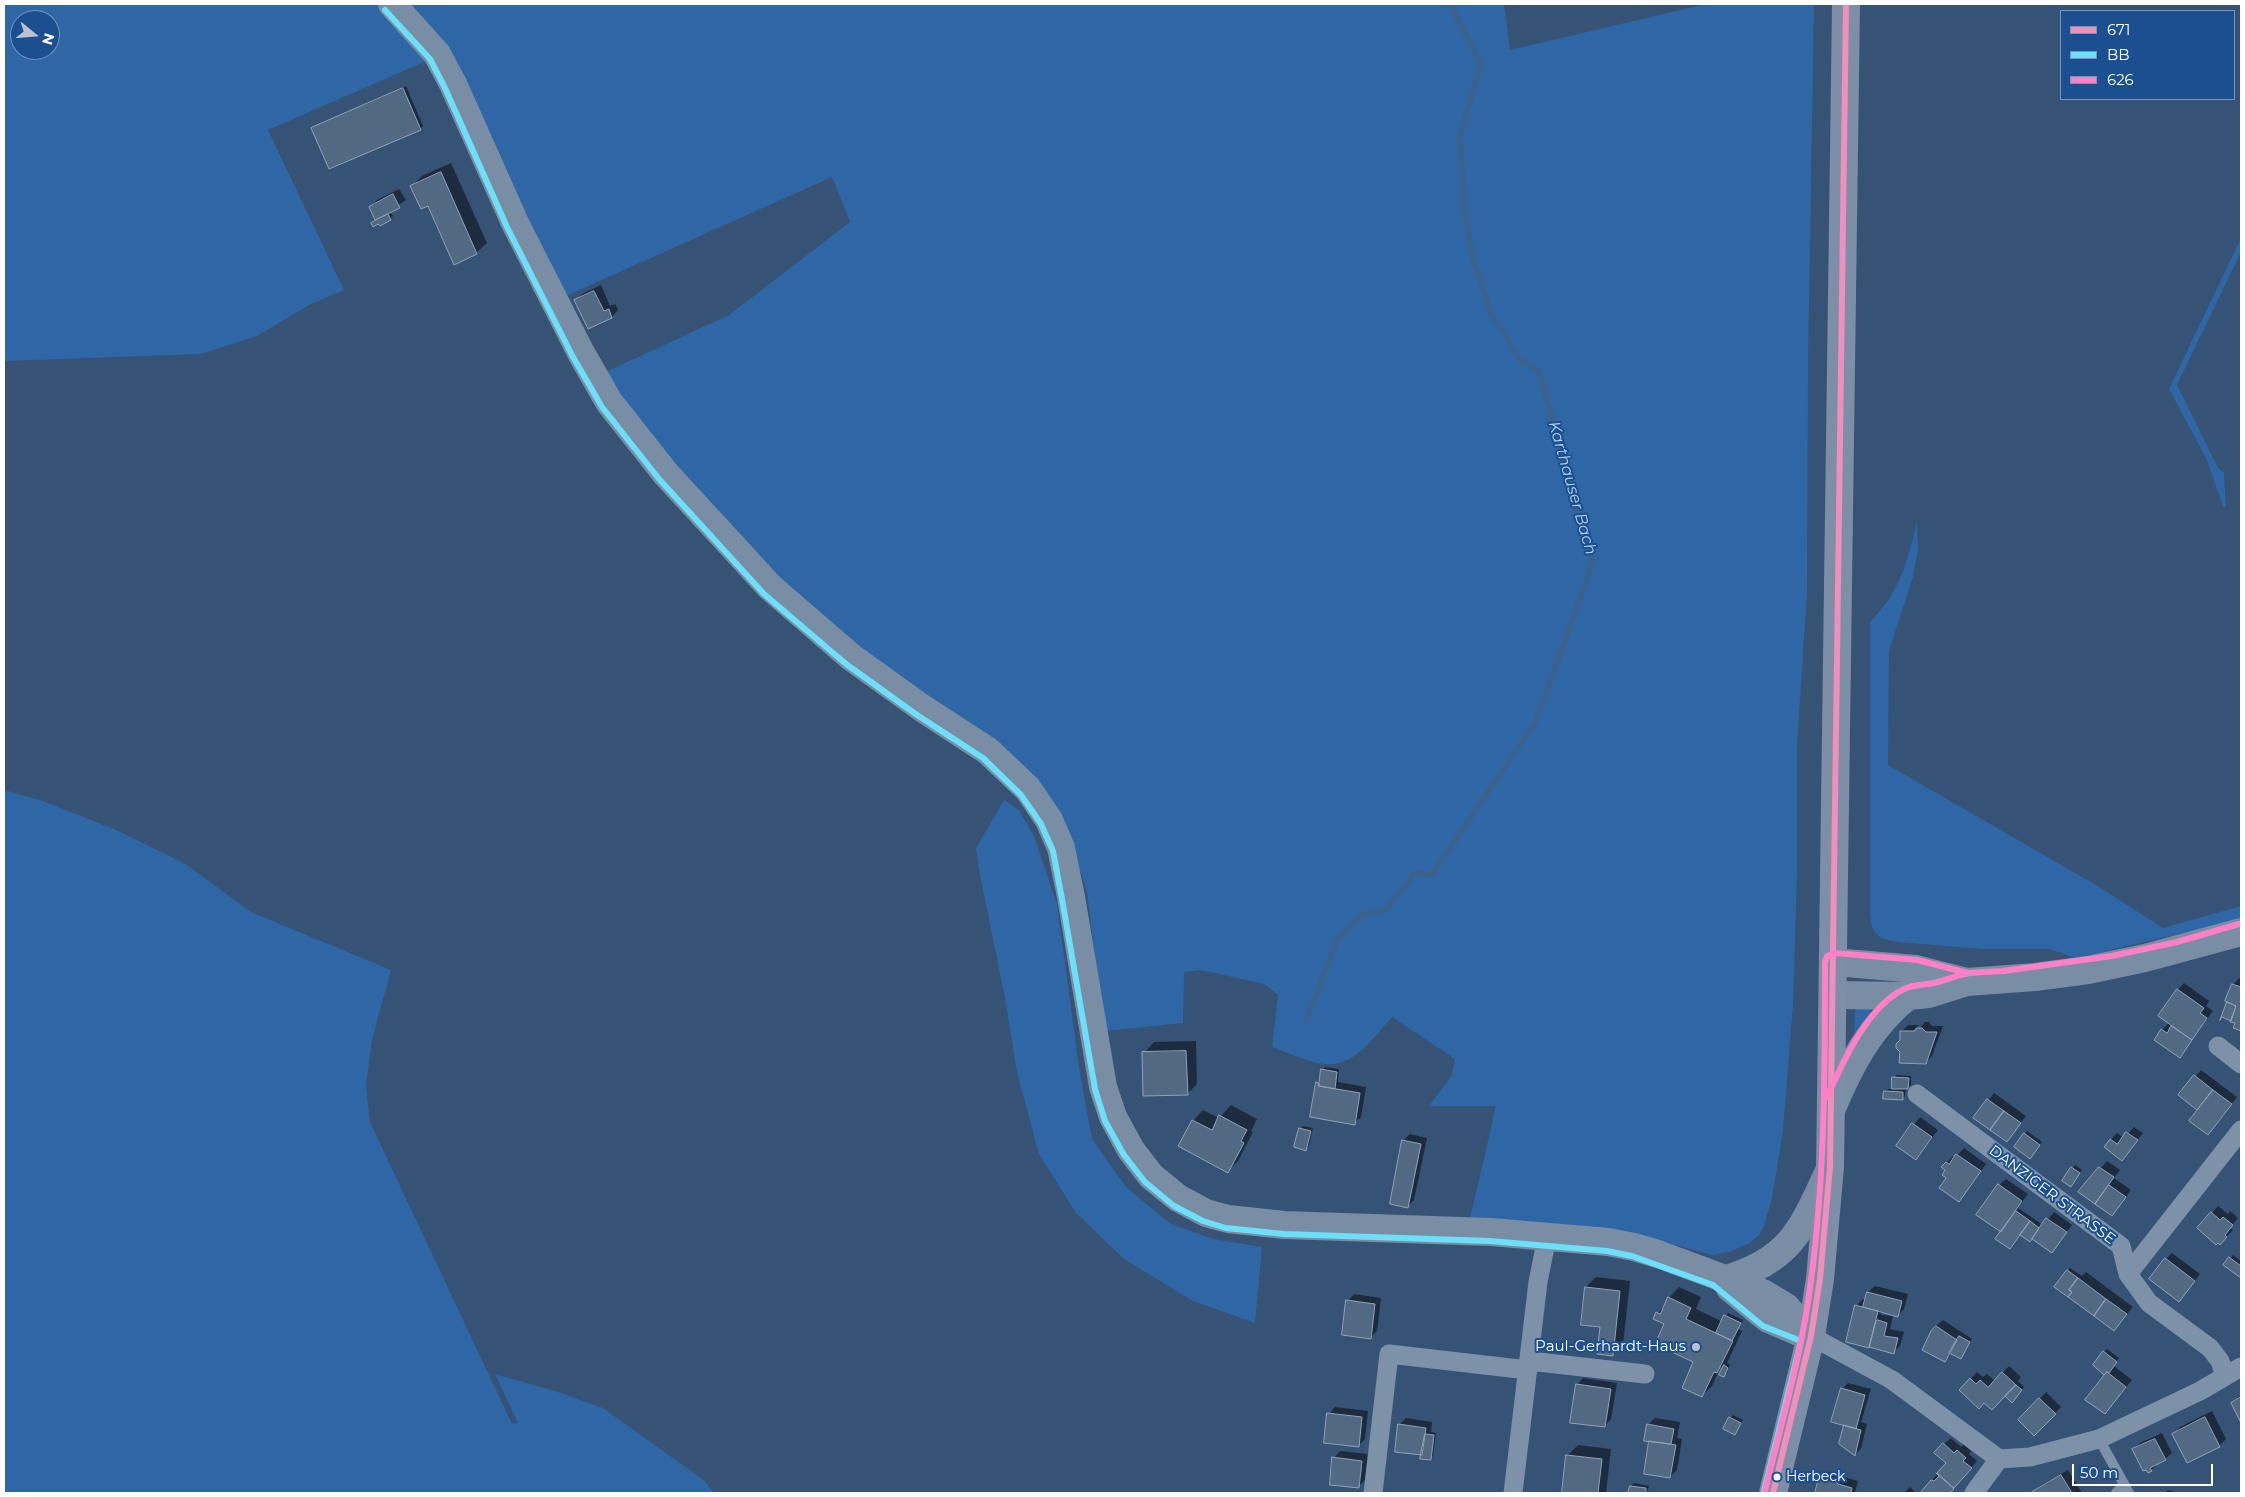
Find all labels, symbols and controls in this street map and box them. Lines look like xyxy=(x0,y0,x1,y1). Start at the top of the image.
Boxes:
north arrow xyxy=(10,10,60,60)
legend xyxy=(2060,10,2235,100)
text: 671 xyxy=(2107,20,2130,39)
text: N xyxy=(38,31,59,47)
text: BB xyxy=(2107,45,2130,64)
text: 626 xyxy=(2107,70,2134,89)
water label: Karthauser Bach xyxy=(1544,419,1600,557)
street label: DANZIGER STRASSE xyxy=(1985,1142,2119,1248)
place label: Paul-Gerhardt-Haus xyxy=(1535,1338,1686,1356)
marker: Paul-Gerhardt-Haus xyxy=(1690,1341,1702,1353)
scale bar xyxy=(2075,1454,2216,1486)
text: 50 m xyxy=(2080,1463,2118,1482)
place label: Herbeck xyxy=(1786,1469,1845,1485)
marker: Herbeck xyxy=(1772,1472,1782,1482)

